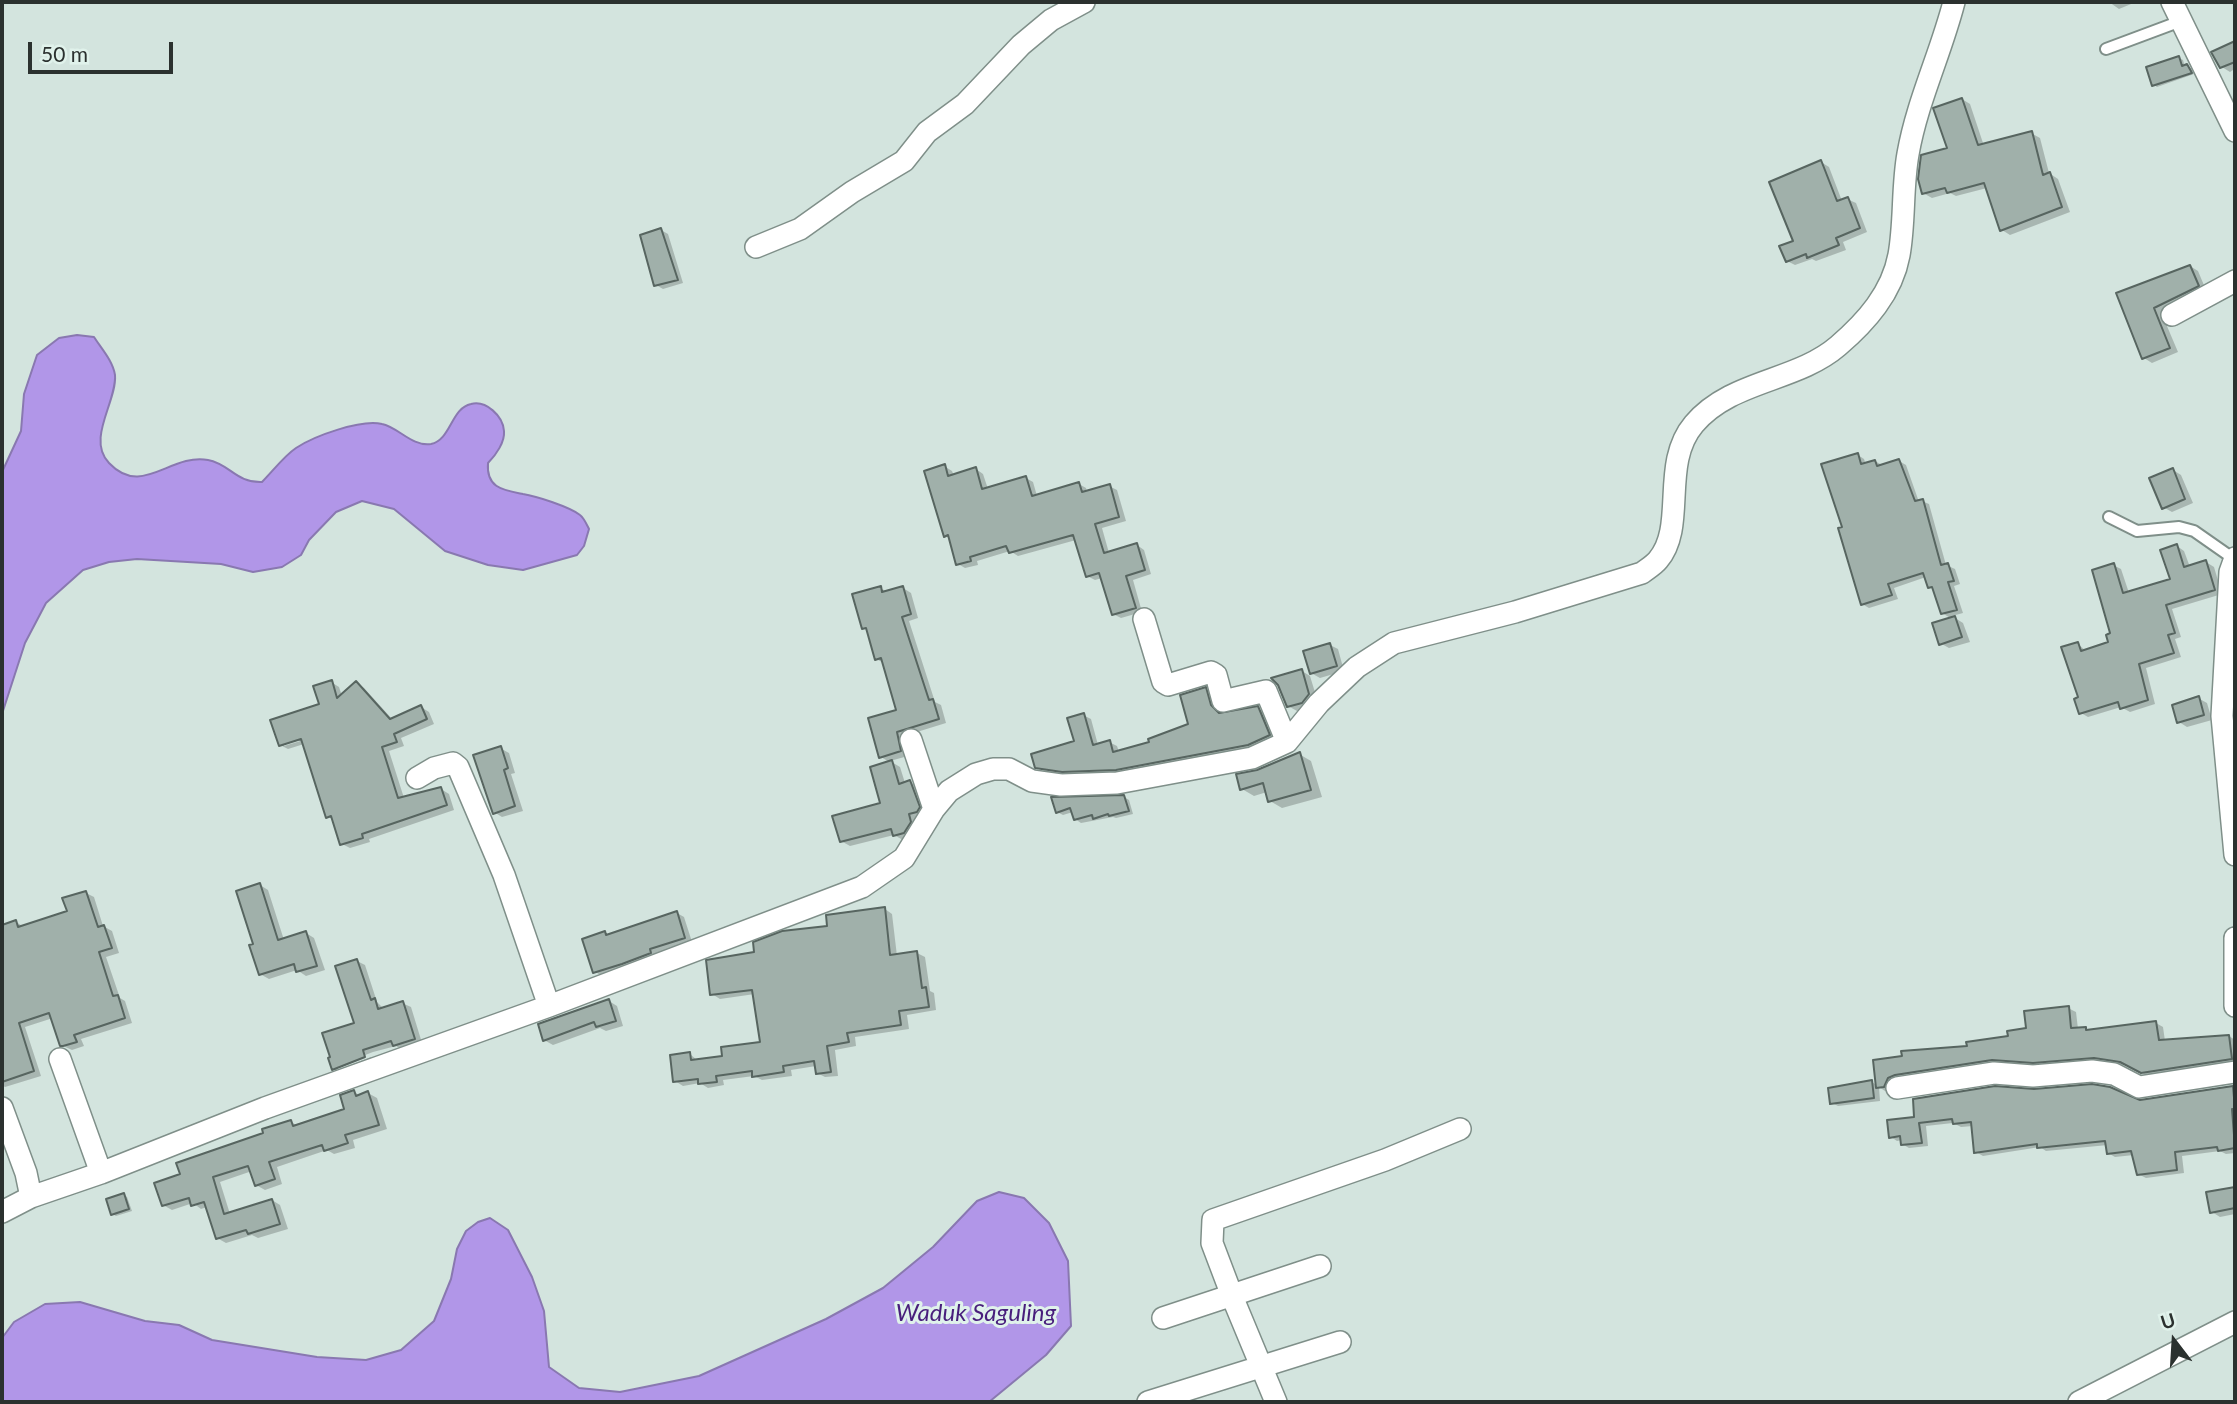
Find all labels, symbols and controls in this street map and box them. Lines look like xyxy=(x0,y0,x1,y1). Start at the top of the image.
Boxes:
scale bar xyxy=(32,28,177,72)
text: 50 m xyxy=(41,41,88,66)
water label: Waduk Saguling xyxy=(896,1299,1056,1327)
north arrow xyxy=(2139,1306,2209,1376)
text: U xyxy=(2158,1307,2178,1334)

